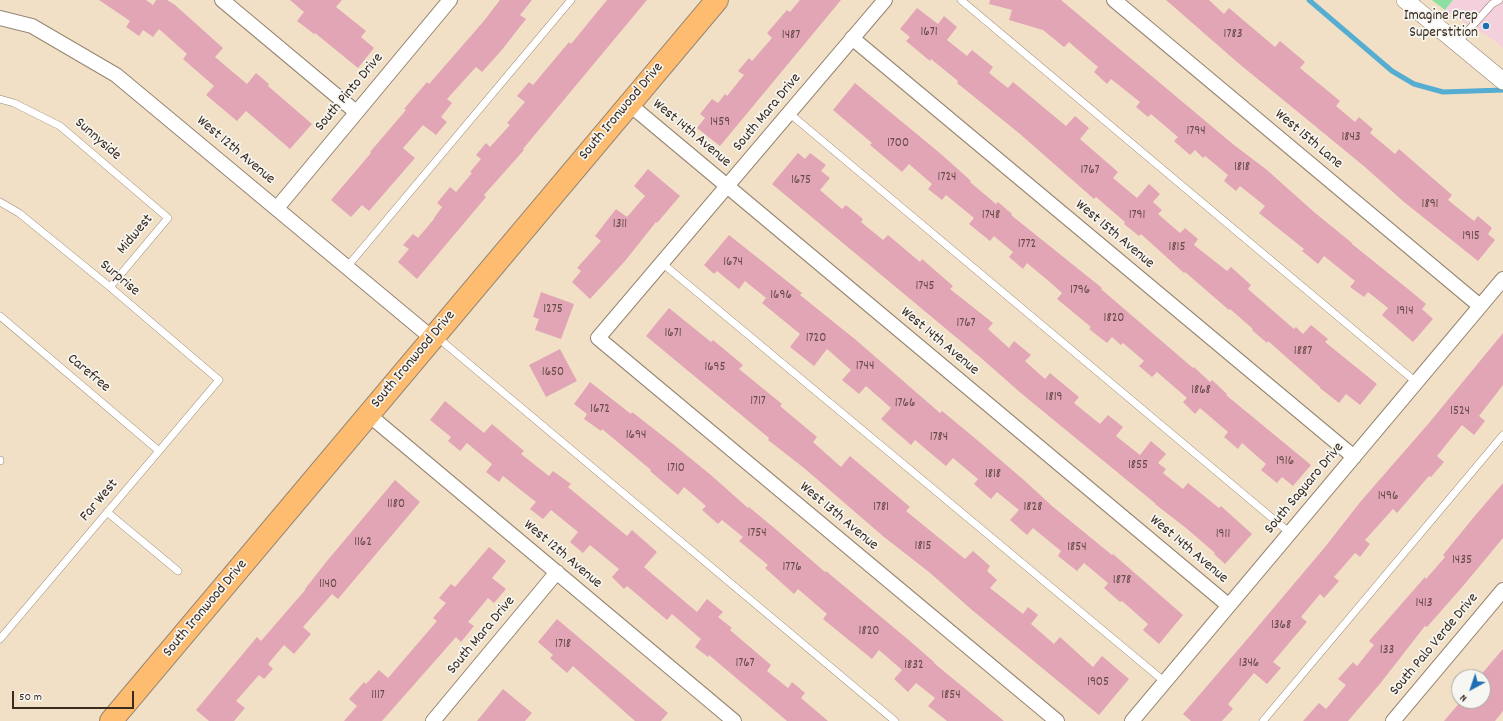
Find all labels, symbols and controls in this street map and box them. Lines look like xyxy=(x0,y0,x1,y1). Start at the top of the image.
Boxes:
place label: Imagine Prep Superstition xyxy=(1404,8,1478,43)
marker: Imagine Prep Superstition xyxy=(1481,21,1491,31)
house number: 1671 xyxy=(920,25,938,41)
house number: 1783 xyxy=(1224,27,1242,43)
house number: 1487 xyxy=(782,28,800,44)
street label: South Pinto Drive xyxy=(312,50,388,136)
street label: South Ironwood Drive xyxy=(576,60,668,164)
street label: South Mara Drive xyxy=(730,70,806,156)
street label: West 14th Avenue xyxy=(648,96,734,172)
street label: West 15th Lane xyxy=(1270,106,1346,174)
street label: West 12th Avenue xyxy=(192,113,278,189)
street label: Sunnyside xyxy=(70,115,124,165)
house number: 1459 xyxy=(710,115,730,131)
house number: 1794 xyxy=(1186,124,1206,140)
house number: 1843 xyxy=(1341,130,1361,146)
house number: 1700 xyxy=(887,136,909,152)
house number: 1818 xyxy=(1234,160,1250,176)
house number: 1767 xyxy=(1080,163,1100,179)
house number: 1724 xyxy=(938,170,956,186)
house number: 1675 xyxy=(791,173,811,189)
street label: West 15th Avenue xyxy=(1071,197,1157,273)
house number: 1891 xyxy=(1422,197,1438,213)
house number: 1748 xyxy=(982,208,1000,224)
house number: 1791 xyxy=(1129,208,1145,224)
street label: Midwest xyxy=(114,211,158,259)
house number: 1311 xyxy=(613,217,627,233)
house number: 1915 xyxy=(1462,229,1480,245)
house number: 1772 xyxy=(1018,237,1036,253)
house number: 1815 xyxy=(1169,240,1185,256)
house number: 1674 xyxy=(723,255,743,271)
street label: Surprise xyxy=(95,257,143,301)
house number: 1745 xyxy=(915,279,935,295)
house number: 1796 xyxy=(1070,283,1090,299)
house number: 1696 xyxy=(770,288,792,304)
house number: 1275 xyxy=(543,302,563,318)
street label: West 14th Avenue xyxy=(896,304,982,380)
house number: 1914 xyxy=(1396,304,1414,320)
street label: South Ironwood Drive xyxy=(368,308,460,412)
house number: 1820 xyxy=(1104,311,1124,327)
house number: 1767 xyxy=(956,316,976,332)
house number: 1671 xyxy=(664,326,682,342)
house number: 1720 xyxy=(806,331,826,347)
house number: 1887 xyxy=(1294,344,1312,360)
street label: Carefree xyxy=(63,351,113,397)
house number: 1744 xyxy=(856,359,874,375)
house number: 1695 xyxy=(704,360,726,376)
house number: 1650 xyxy=(542,365,564,381)
house number: 1868 xyxy=(1191,383,1211,399)
house number: 1819 xyxy=(1046,390,1062,406)
house number: 1717 xyxy=(750,394,766,410)
house number: 1766 xyxy=(895,396,915,412)
house number: 1672 xyxy=(590,402,610,418)
house number: 1524 xyxy=(1450,404,1470,420)
house number: 1694 xyxy=(626,428,646,444)
house number: 1784 xyxy=(930,430,948,446)
street label: South Saguaro Drive xyxy=(1262,440,1348,538)
house number: 1916 xyxy=(1276,454,1294,470)
house number: 1855 xyxy=(1128,458,1148,474)
house number: 1710 xyxy=(667,461,685,477)
house number: 1818 xyxy=(985,467,1001,483)
street label: Far West xyxy=(77,476,123,526)
street label: West 13th Avenue xyxy=(795,479,881,555)
house number: 1496 xyxy=(1378,489,1398,505)
house number: 1180 xyxy=(387,497,405,513)
house number: 1781 xyxy=(873,500,889,516)
house number: 1828 xyxy=(1024,500,1042,516)
street label: West 14th Avenue xyxy=(1145,512,1231,588)
street label: West 12th Avenue xyxy=(519,517,605,593)
house number: 1754 xyxy=(747,526,767,542)
house number: 1911 xyxy=(1216,527,1230,543)
house number: 1162 xyxy=(354,535,372,551)
house number: 1815 xyxy=(915,539,931,555)
house number: 1854 xyxy=(1067,540,1087,556)
house number: 1435 xyxy=(1452,553,1472,569)
street label: South Ironwood Drive xyxy=(160,557,252,661)
house number: 1776 xyxy=(782,560,802,576)
house number: 1878 xyxy=(1113,573,1131,589)
house number: 1140 xyxy=(319,577,337,593)
street label: South Palo Verde Drive xyxy=(1387,590,1483,700)
street label: South Mara Drive xyxy=(444,593,520,679)
house number: 1413 xyxy=(1416,596,1432,612)
house number: 1368 xyxy=(1271,618,1291,634)
house number: 1820 xyxy=(859,624,879,640)
house number: 1718 xyxy=(555,637,571,653)
house number: 133 xyxy=(1380,643,1394,659)
house number: 1767 xyxy=(735,656,755,672)
house number: 1346 xyxy=(1239,656,1259,672)
house number: 1832 xyxy=(904,658,924,674)
north arrow xyxy=(1451,669,1491,709)
house number: 1905 xyxy=(1087,675,1109,691)
scale bar xyxy=(14,683,136,709)
house number: 1117 xyxy=(371,688,385,704)
house number: 1854 xyxy=(941,688,961,704)
text: 50 m xyxy=(19,689,42,706)
text: N xyxy=(1457,690,1471,705)

